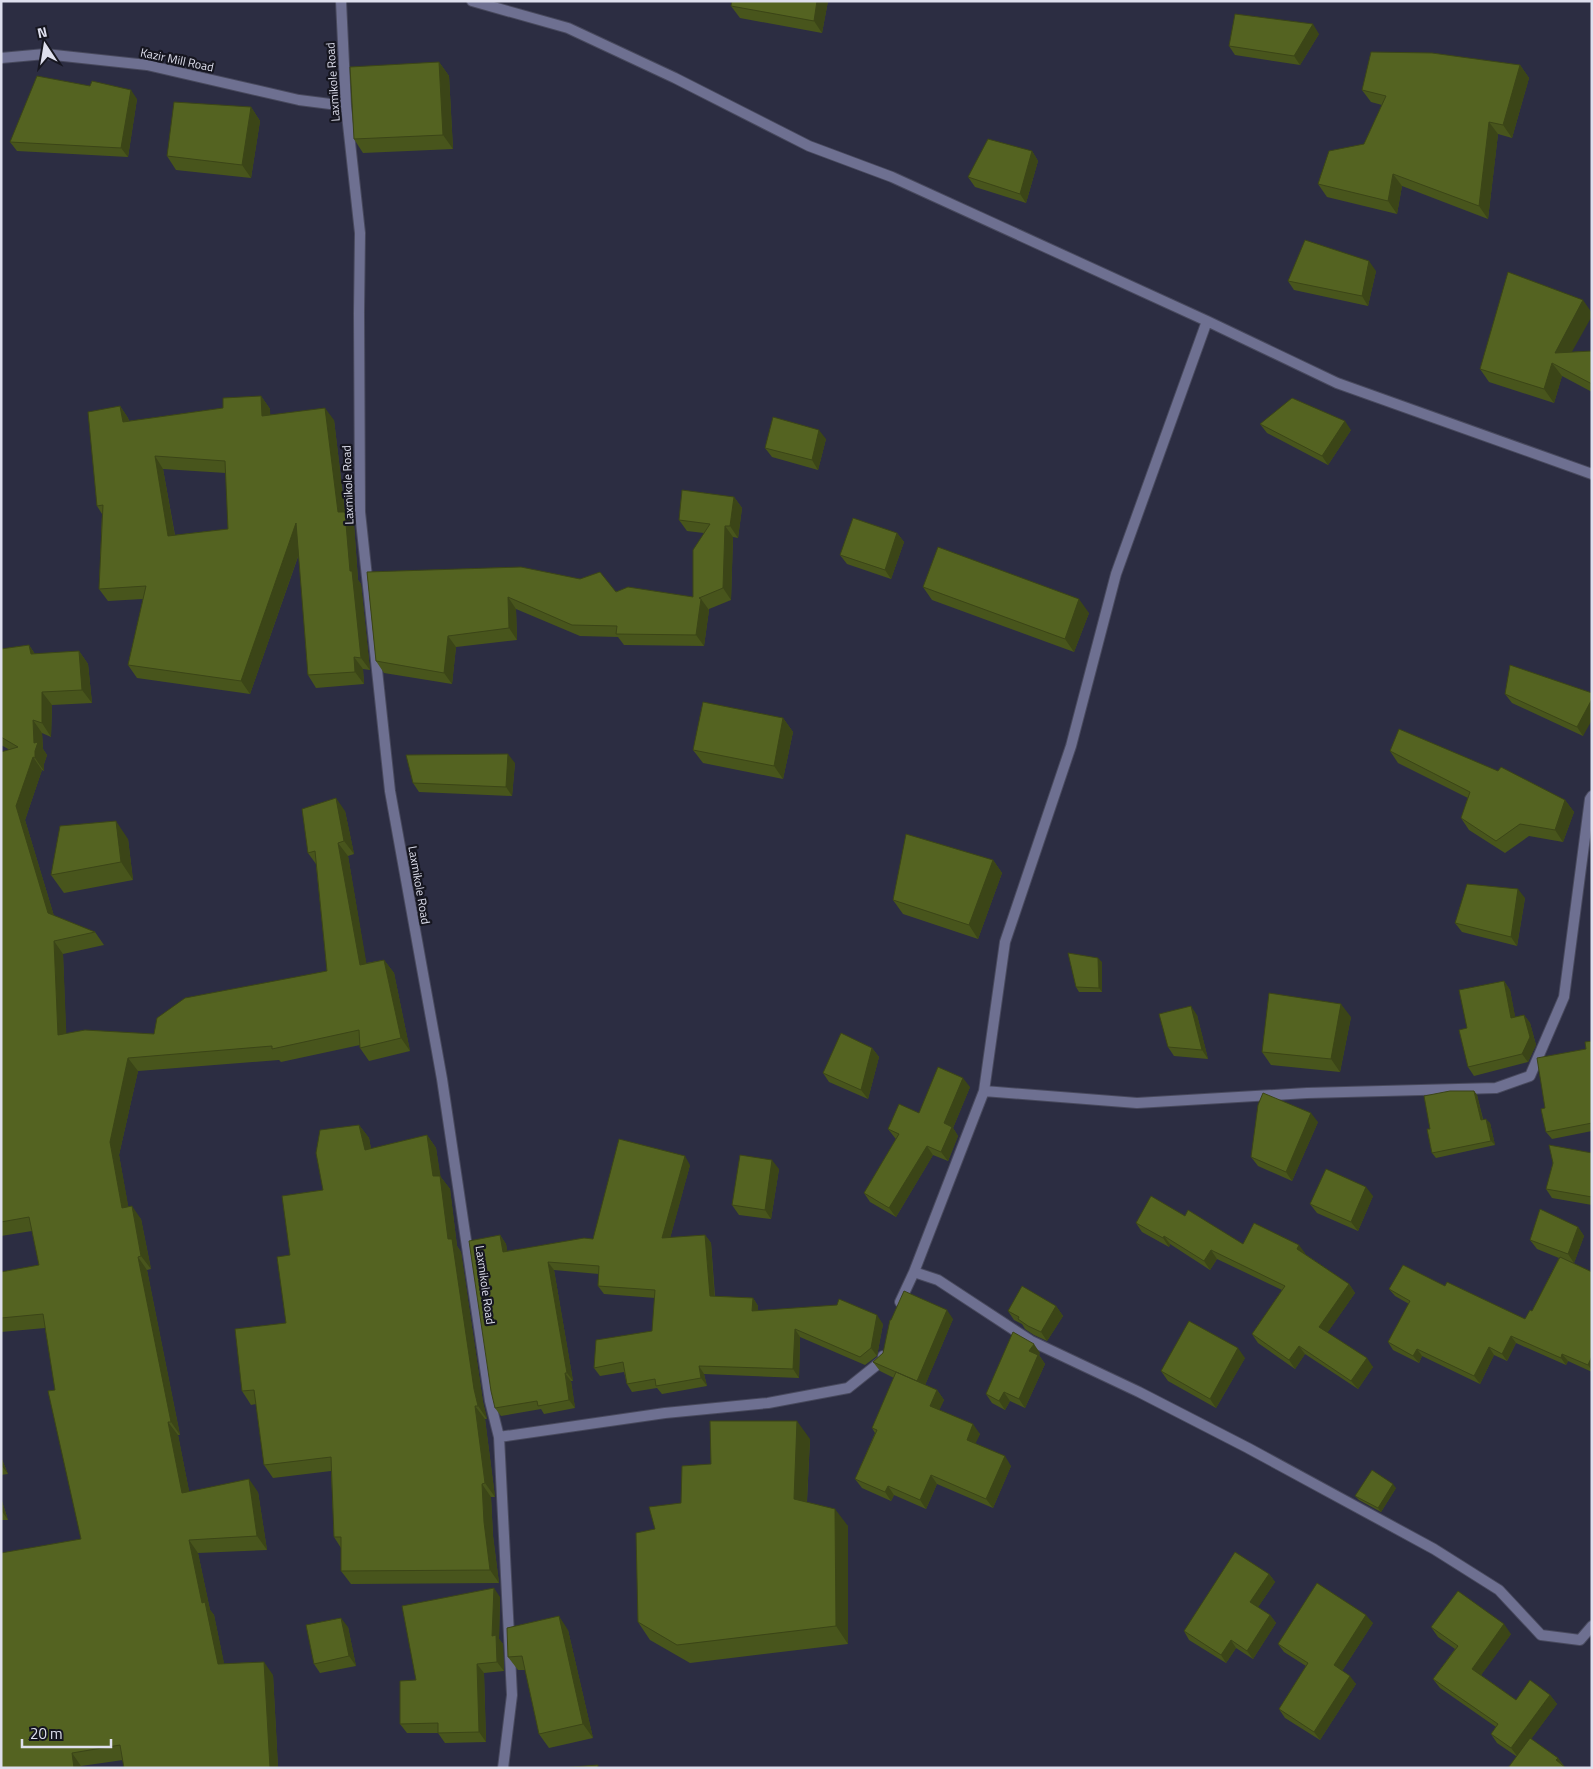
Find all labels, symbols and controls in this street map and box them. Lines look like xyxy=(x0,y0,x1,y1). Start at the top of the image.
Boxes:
north arrow xyxy=(20,20,70,70)
text: N xyxy=(35,21,49,43)
street label: Kazir Mill Road xyxy=(139,42,216,77)
street label: Laxmikole Road xyxy=(320,42,345,122)
street label: Laxmikole Road xyxy=(337,445,358,525)
street label: Laxmikole Road xyxy=(403,844,436,926)
street label: Laxmikole Road xyxy=(471,1244,500,1325)
scale bar xyxy=(22,1716,111,1748)
text: 20 m xyxy=(30,1722,63,1745)

